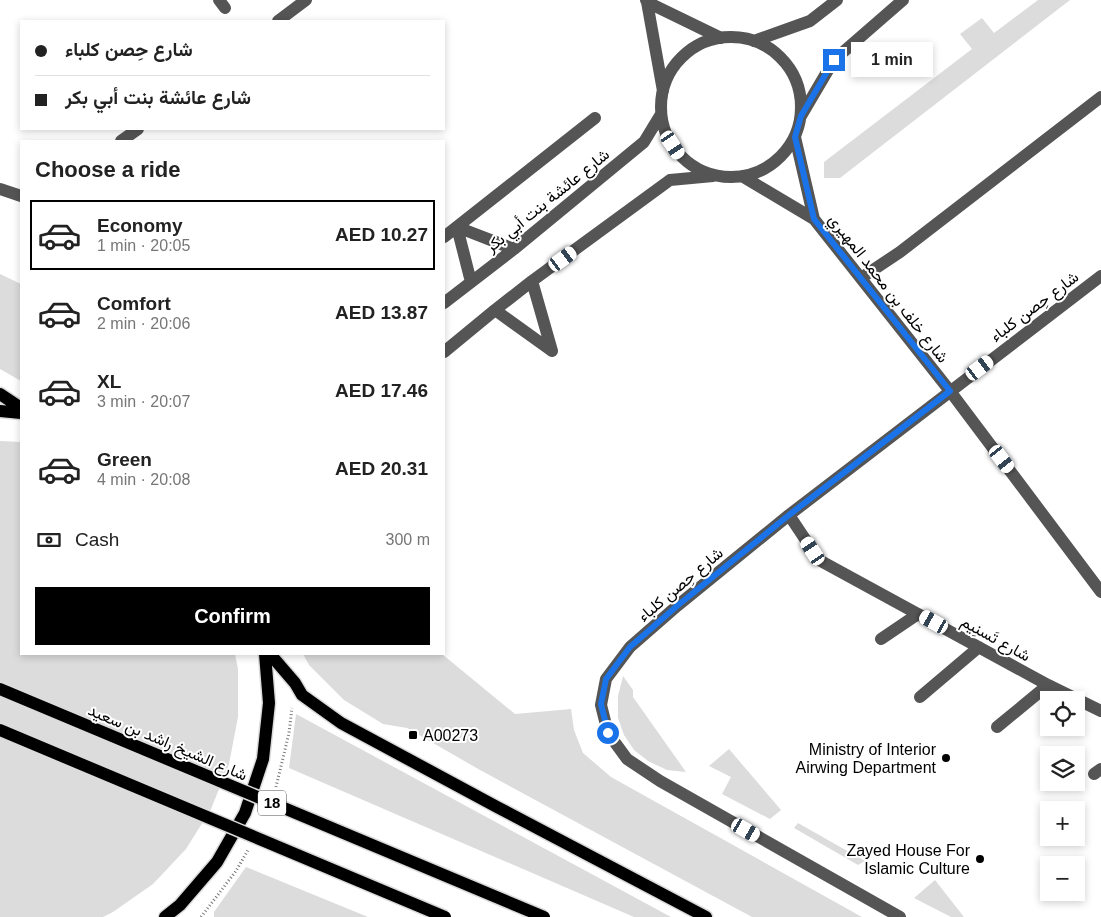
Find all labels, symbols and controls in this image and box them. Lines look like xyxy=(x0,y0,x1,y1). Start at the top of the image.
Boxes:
text: شارع حِصن كلباء xyxy=(65,39,193,60)
callout: 1 min xyxy=(852,42,934,78)
route end xyxy=(823,49,845,71)
text: 1 min xyxy=(871,51,913,68)
text: شارع عائشة بنت أبي بكر xyxy=(65,87,251,108)
car xyxy=(658,128,687,162)
street label: شارع عائشة بنت أبي بكر xyxy=(482,145,615,260)
text: Choose a ride xyxy=(35,157,180,182)
street label: شارع خلف بن محمد المهيري xyxy=(822,211,952,369)
icon: car xyxy=(37,213,82,258)
text: Economy xyxy=(97,215,183,236)
text: AED 10.27 xyxy=(335,224,428,245)
text: 1 min · 20:05 xyxy=(97,237,190,254)
car xyxy=(546,244,579,274)
street label: شارع حِصن كلباء xyxy=(987,268,1083,347)
icon: car xyxy=(37,291,82,336)
text: Comfort xyxy=(97,293,171,314)
text: AED 13.87 xyxy=(335,302,428,323)
text: 2 min · 20:06 xyxy=(97,315,190,332)
car xyxy=(963,353,996,383)
icon: car xyxy=(37,369,82,414)
text: XL xyxy=(97,371,121,392)
text: AED 17.46 xyxy=(335,380,428,401)
text: 3 min · 20:07 xyxy=(97,393,190,410)
car xyxy=(986,443,1017,475)
icon: car xyxy=(37,447,82,492)
text: Green xyxy=(97,449,152,470)
text: AED 20.31 xyxy=(335,458,428,479)
text: 4 min · 20:08 xyxy=(97,471,190,488)
icon: cash xyxy=(35,526,63,554)
text: Cash xyxy=(75,529,119,550)
text: 300 m xyxy=(386,531,430,548)
car xyxy=(798,534,827,568)
street label: شارع حِصن كلباء xyxy=(634,544,728,627)
button: Confirm xyxy=(35,587,430,645)
car xyxy=(917,608,950,636)
street label: شارع تَسنِيم xyxy=(957,612,1033,667)
map controls xyxy=(1040,691,1085,901)
button: locate xyxy=(1040,691,1085,736)
street label: شارع الشيخ راشد بن سعيد xyxy=(85,701,250,786)
route start xyxy=(597,722,619,744)
place label: A00273 xyxy=(423,727,478,744)
marker: A00273 xyxy=(407,729,419,741)
place label: Ministry of Interior Airwing Department xyxy=(796,741,937,776)
button: layers xyxy=(1040,746,1085,791)
marker: Ministry of Interior Airwing Department xyxy=(940,752,952,764)
road number: 18 xyxy=(258,790,286,816)
button: + xyxy=(1040,801,1085,846)
car xyxy=(729,816,762,844)
place label: Zayed House For Islamic Culture xyxy=(846,842,971,877)
marker: Zayed House For Islamic Culture xyxy=(974,853,986,865)
button: − xyxy=(1040,856,1085,901)

